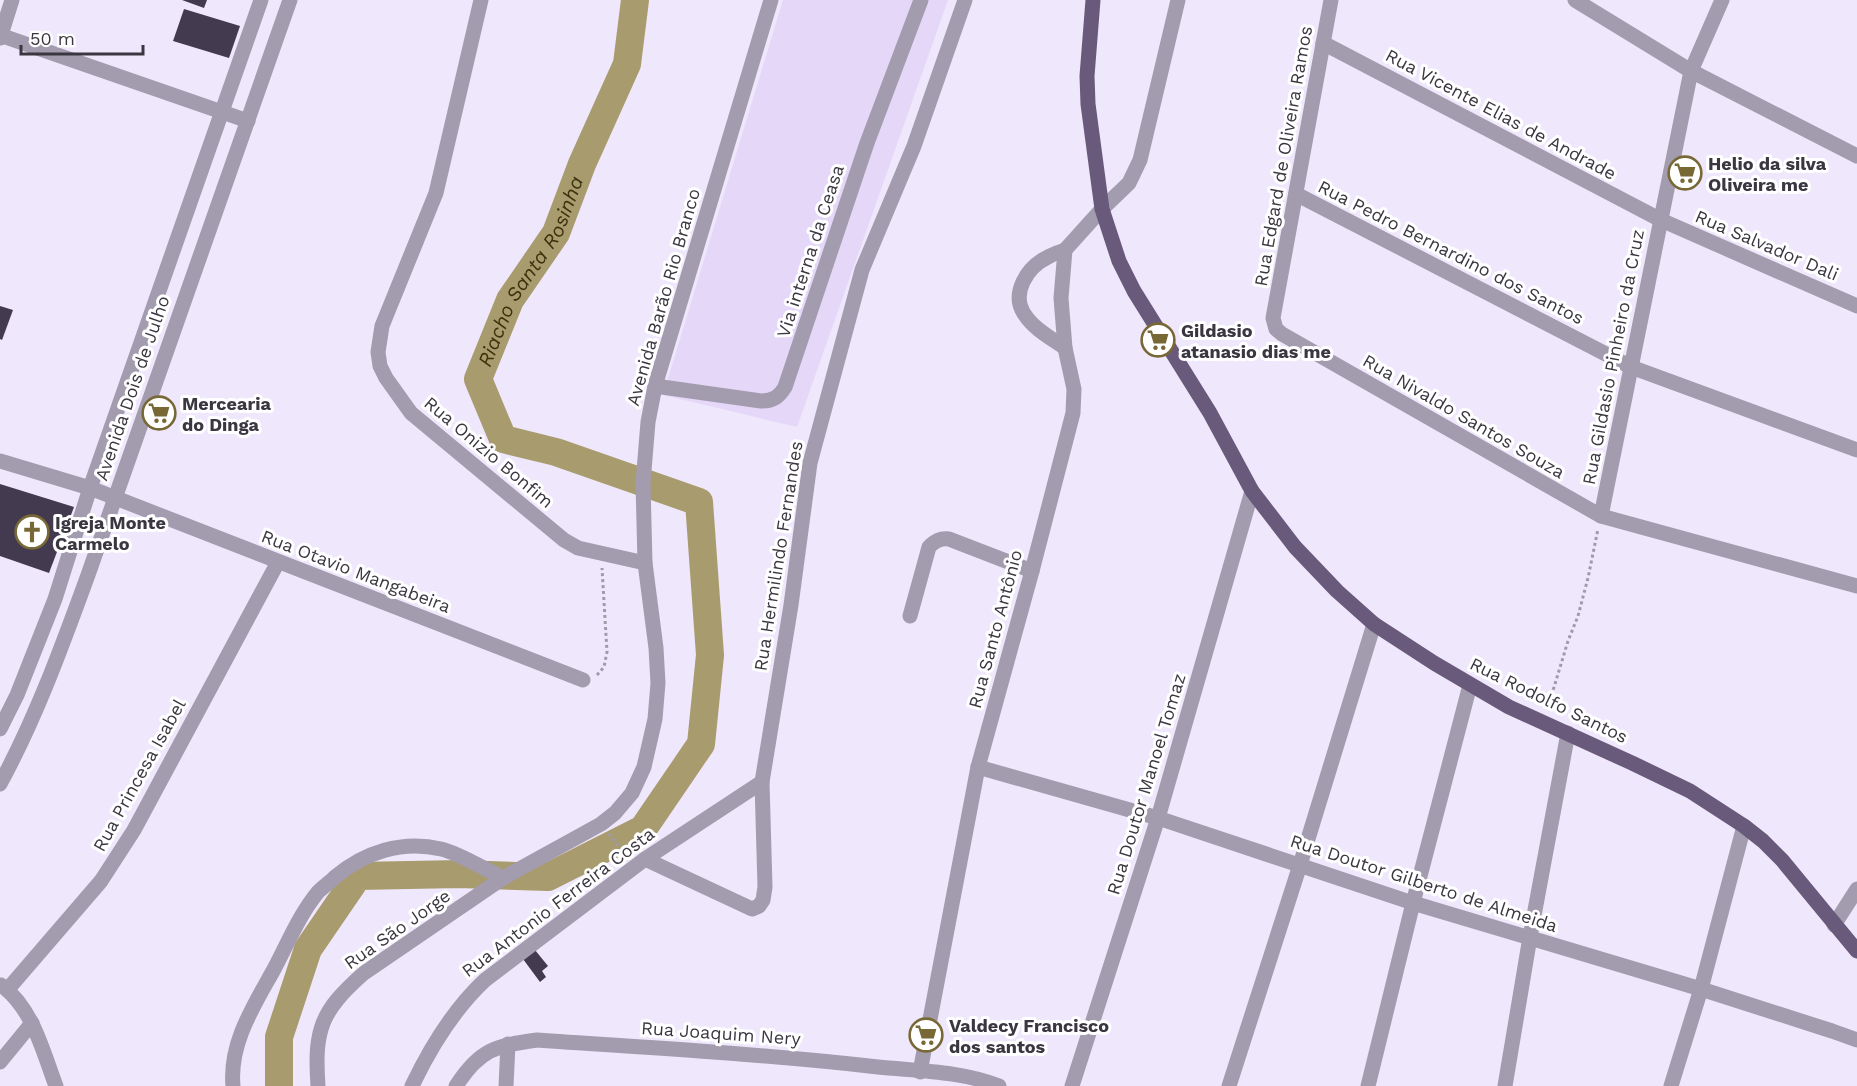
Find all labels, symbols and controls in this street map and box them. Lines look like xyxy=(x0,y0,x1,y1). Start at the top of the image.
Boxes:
scale bar xyxy=(21,18,142,56)
street label: Rua Edgard de Oliveira Ramos xyxy=(1250,24,1316,288)
text: 50 m xyxy=(30,28,75,49)
street label: Rua Vicente Elias de Andrade xyxy=(1382,44,1620,184)
place label: Helio da silva Oliveira me xyxy=(1708,153,1827,195)
supermarket icon: Helio da silva Oliveira me xyxy=(1667,155,1703,191)
street label: Via interna da Ceasa xyxy=(772,162,848,340)
water label: Riacho Santa Rosinha xyxy=(472,173,588,370)
street label: Rua Pedro Bernardino dos Santos xyxy=(1315,176,1587,328)
street label: Avenida Barão Rio Branco xyxy=(622,186,704,408)
street label: Rua Salvador Dali xyxy=(1692,205,1842,285)
street label: Rua Gildasio Pinheiro da Cruz xyxy=(1578,228,1648,486)
street label: Avenida Dois de Julho xyxy=(90,293,174,483)
place label: Gildasio atanasio dias me xyxy=(1181,320,1331,362)
supermarket icon: Gildasio atanasio dias me xyxy=(1140,322,1176,358)
street label: Rua Nivaldo Santos Souza xyxy=(1359,350,1569,482)
street label: Rua Onizio Bonfim xyxy=(420,392,558,512)
place label: Mercearia do Dinga xyxy=(182,393,271,435)
supermarket icon: Mercearia do Dinga xyxy=(141,395,177,431)
street label: Rua Hermilindo Fernandes xyxy=(749,440,807,672)
place label: Igreja Monte Carmelo xyxy=(55,512,166,554)
church icon: Igreja Monte Carmelo xyxy=(14,514,50,550)
street label: Rua Otavio Mangabeira xyxy=(258,525,454,617)
street label: Rua Santo Antônio xyxy=(964,548,1026,710)
street label: Rua Rodolfo Santos xyxy=(1467,653,1631,747)
street label: Rua Doutor Manoel Tomaz xyxy=(1102,671,1190,897)
street label: Rua Princesa Isabel xyxy=(88,695,190,855)
street label: Rua Antonio Ferreira Costa xyxy=(458,823,658,981)
street label: Rua Doutor Gilberto de Almeida xyxy=(1288,830,1560,936)
street label: Rua São Jorge xyxy=(340,885,454,973)
place label: Valdecy Francisco dos santos xyxy=(949,1015,1109,1057)
street label: Rua Joaquim Nery xyxy=(640,1017,802,1049)
supermarket icon: Valdecy Francisco dos santos xyxy=(908,1017,944,1053)

